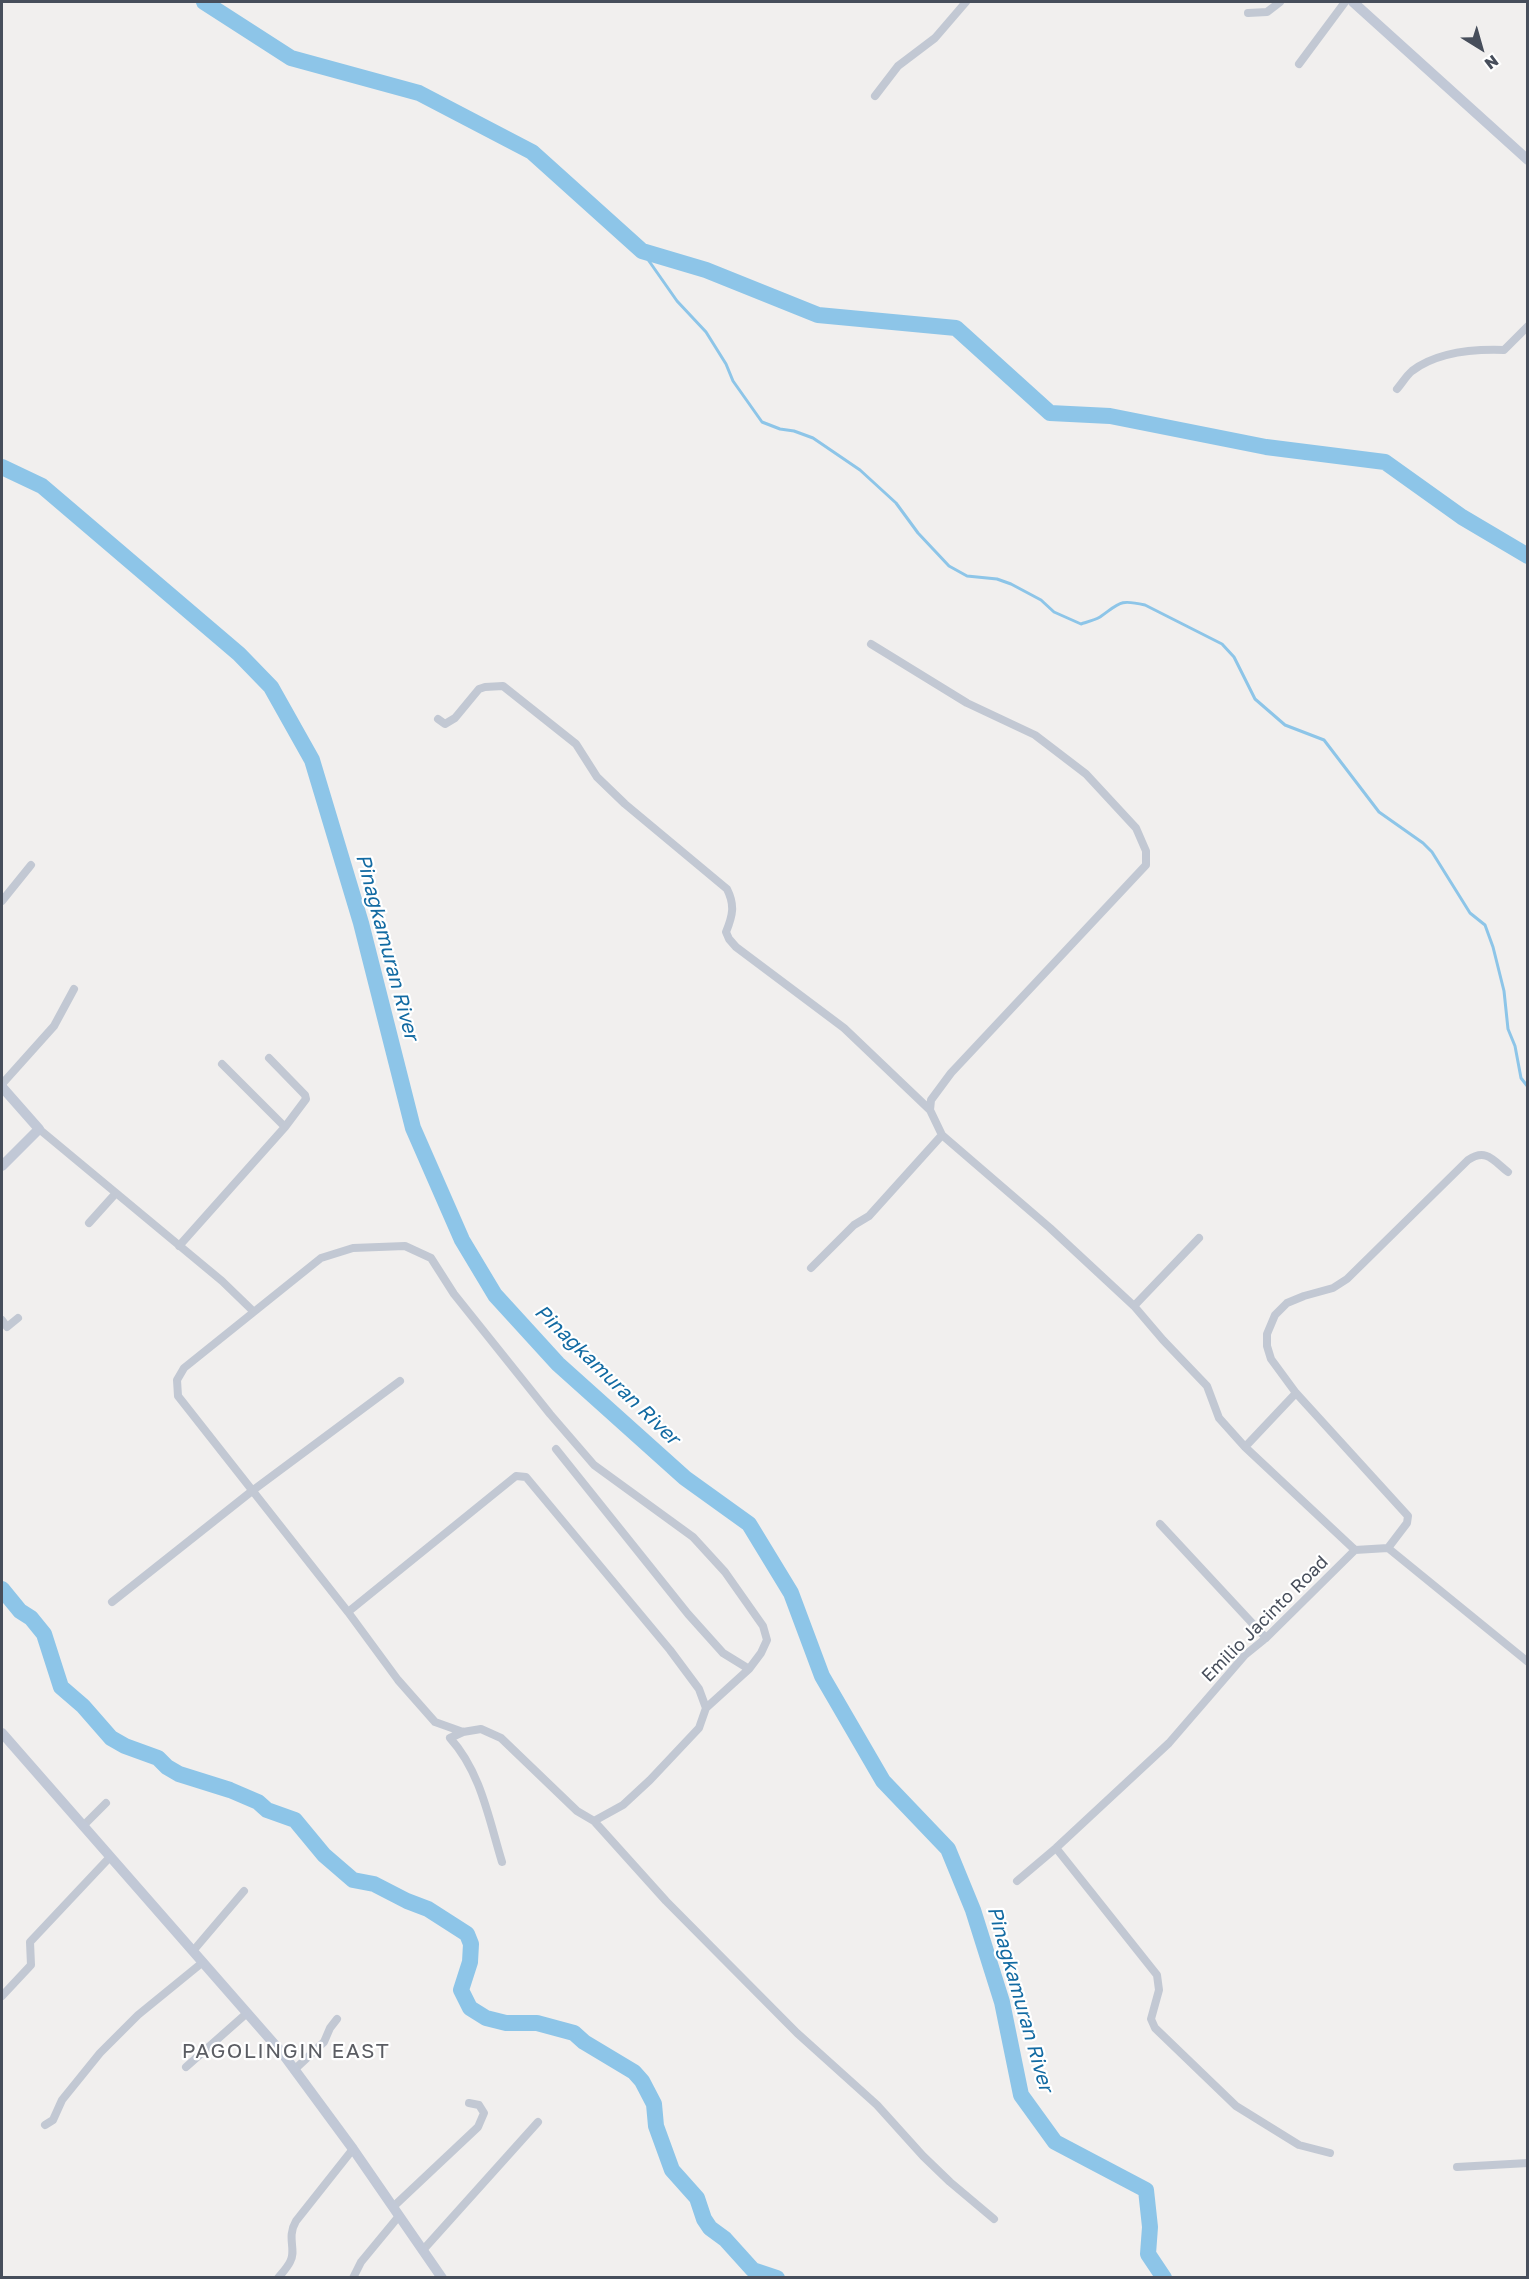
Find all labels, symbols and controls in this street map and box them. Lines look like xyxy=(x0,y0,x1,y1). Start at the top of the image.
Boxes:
north arrow xyxy=(1451,18,1511,78)
text: N xyxy=(1481,51,1503,74)
water label: Pinagkamuran River xyxy=(351,851,423,1043)
water label: Pinagkamuran River xyxy=(530,1300,684,1450)
street label: Emilio Jacinto Road xyxy=(1197,1551,1333,1687)
water label: Pinagkamuran River xyxy=(982,1903,1058,2095)
district label: PAGOLINGIN EAST xyxy=(182,2038,390,2064)

